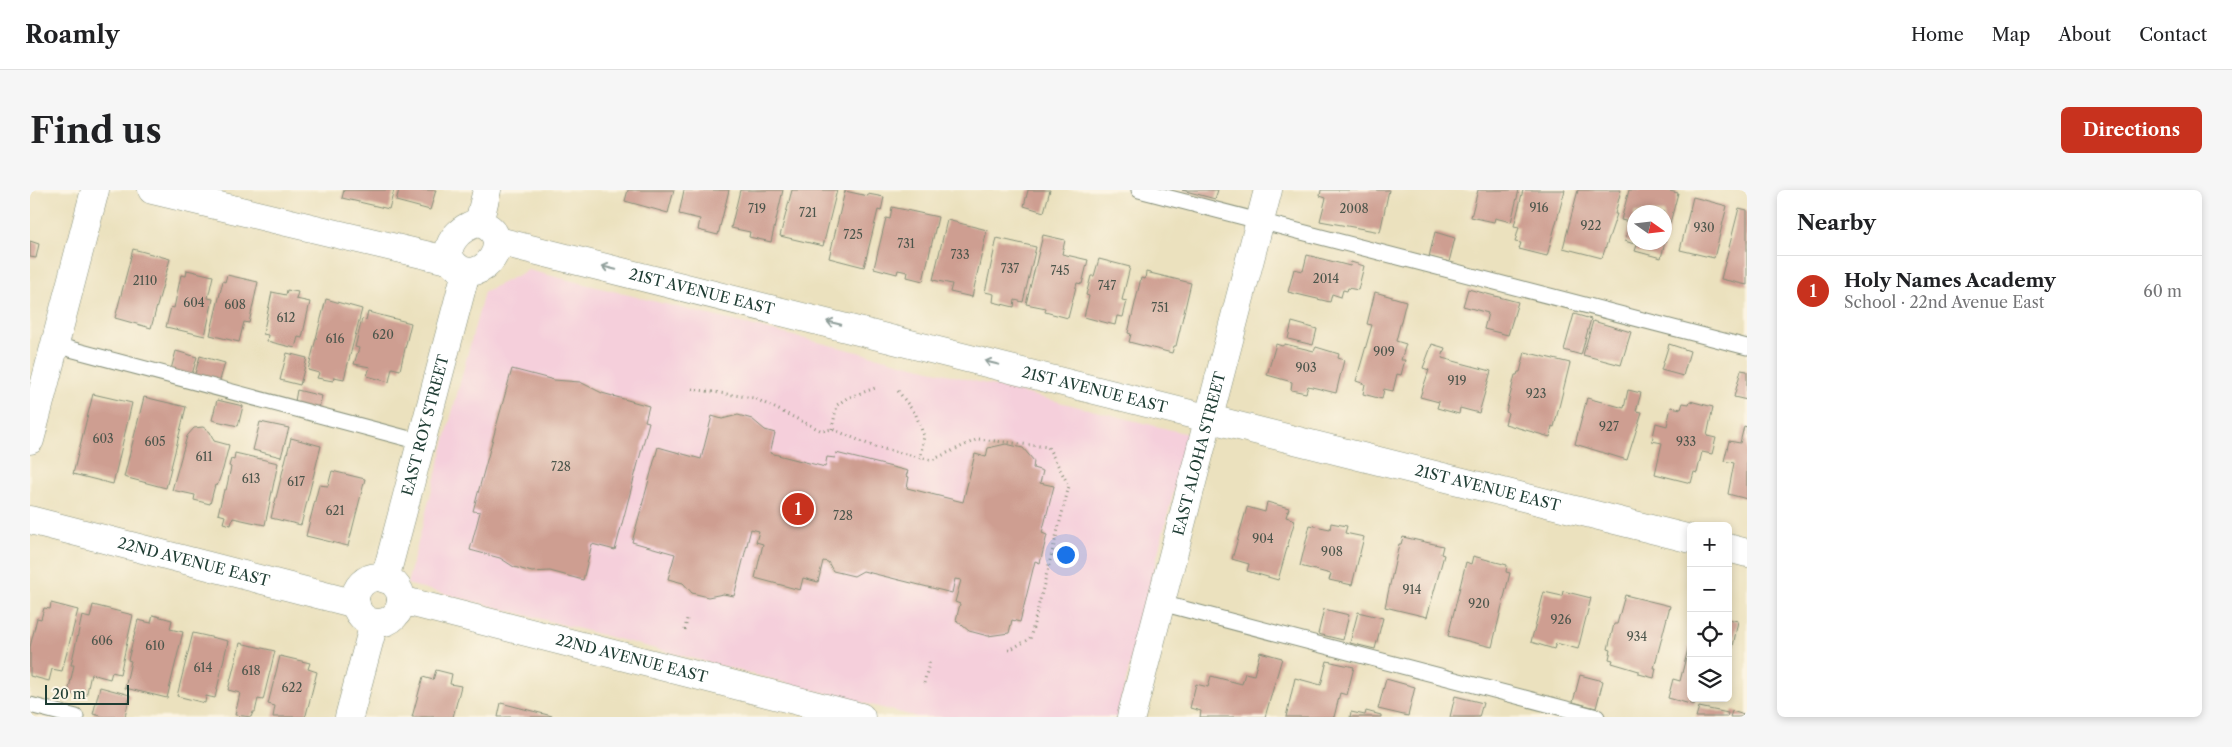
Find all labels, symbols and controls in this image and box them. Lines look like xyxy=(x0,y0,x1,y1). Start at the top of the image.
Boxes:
text: Roamly xyxy=(25,20,119,49)
text: Home xyxy=(1911,24,1964,46)
text: Map xyxy=(1992,24,2030,46)
text: About xyxy=(2058,24,2111,46)
text: Contact xyxy=(2139,24,2207,46)
button: Directions xyxy=(2061,107,2202,153)
text: Find us xyxy=(30,109,162,152)
house number: 916 xyxy=(1529,200,1549,215)
house number: 719 xyxy=(748,201,766,216)
house number: 2008 xyxy=(1339,201,1369,216)
house number: 721 xyxy=(799,205,817,220)
north arrow xyxy=(1627,205,1672,250)
text: Nearby xyxy=(1797,210,1876,235)
house number: 922 xyxy=(1581,218,1602,233)
house number: 930 xyxy=(1693,220,1715,235)
house number: 725 xyxy=(843,227,863,242)
house number: 731 xyxy=(897,236,915,251)
house number: 733 xyxy=(950,247,970,262)
house number: 737 xyxy=(1001,261,1019,276)
one-way arrow xyxy=(601,263,617,272)
house number: 745 xyxy=(1051,263,1070,278)
street label: 21ST AVENUE EAST xyxy=(627,264,777,319)
text: Holy Names Academy xyxy=(1844,269,2056,292)
house number: 2014 xyxy=(1313,271,1339,286)
house number: 2110 xyxy=(133,273,157,288)
house number: 747 xyxy=(1098,278,1116,293)
text: 1 xyxy=(1809,281,1817,301)
text: 60 m xyxy=(2143,281,2182,301)
text: School · 22nd Avenue East xyxy=(1844,292,2044,312)
house number: 604 xyxy=(183,295,205,310)
house number: 608 xyxy=(224,297,246,312)
house number: 751 xyxy=(1151,300,1169,315)
house number: 612 xyxy=(277,310,296,325)
one-way arrow xyxy=(827,318,843,328)
house number: 620 xyxy=(372,327,394,342)
house number: 616 xyxy=(325,331,345,346)
house number: 909 xyxy=(1373,344,1395,359)
street label: EAST ROY STREET xyxy=(397,352,453,498)
one-way arrow xyxy=(985,358,1001,367)
house number: 903 xyxy=(1295,360,1317,375)
street label: 21ST AVENUE EAST xyxy=(1020,362,1170,417)
street label: EAST ALOHA STREET xyxy=(1169,369,1230,538)
house number: 919 xyxy=(1447,373,1467,388)
house number: 923 xyxy=(1526,386,1546,401)
house number: 927 xyxy=(1599,419,1619,434)
house number: 603 xyxy=(92,431,114,446)
house number: 605 xyxy=(144,434,166,449)
house number: 933 xyxy=(1676,434,1696,449)
house number: 611 xyxy=(195,449,213,464)
house number: 728 xyxy=(551,459,571,474)
street label: 21ST AVENUE EAST xyxy=(1413,460,1563,515)
house number: 613 xyxy=(242,471,260,486)
house number: 617 xyxy=(287,474,305,489)
pin: 1 xyxy=(782,490,814,528)
house number: 621 xyxy=(326,503,344,518)
house number: 728 xyxy=(833,508,853,523)
map controls xyxy=(1687,522,1732,702)
button: + xyxy=(1687,522,1732,567)
house number: 904 xyxy=(1252,531,1274,546)
street label: 22ND AVENUE EAST xyxy=(116,533,273,591)
your location xyxy=(1053,542,1079,568)
house number: 908 xyxy=(1321,544,1343,559)
button: − xyxy=(1687,567,1732,612)
house number: 914 xyxy=(1402,582,1422,597)
house number: 920 xyxy=(1468,596,1490,611)
house number: 926 xyxy=(1551,612,1571,627)
button: locate xyxy=(1687,612,1732,657)
house number: 934 xyxy=(1627,629,1647,644)
street label: 22ND AVENUE EAST xyxy=(554,630,711,687)
house number: 606 xyxy=(91,633,113,648)
house number: 610 xyxy=(145,638,165,653)
button: layers xyxy=(1687,657,1732,702)
house number: 614 xyxy=(193,660,213,675)
house number: 618 xyxy=(241,663,261,678)
house number: 622 xyxy=(282,680,303,695)
scale bar xyxy=(45,682,129,705)
text: 20 m xyxy=(52,685,86,703)

